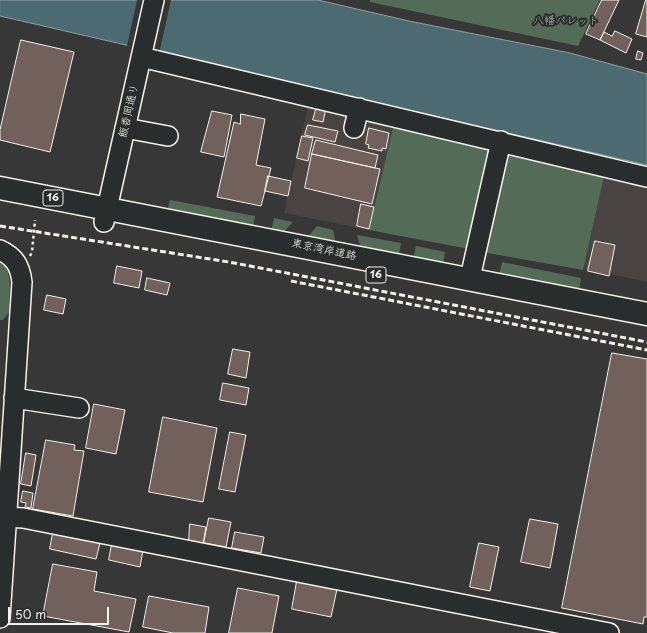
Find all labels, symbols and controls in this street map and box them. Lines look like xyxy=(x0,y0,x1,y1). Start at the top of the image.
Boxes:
park label: 八幡パレット xyxy=(533,14,599,28)
street label: 飯香岡通り xyxy=(116,83,142,139)
road number: 16 xyxy=(43,190,63,206)
street label: 東京湾岸道路 xyxy=(290,237,358,263)
road number: 16 xyxy=(366,267,386,283)
scale bar xyxy=(10,599,111,625)
text: 50 m xyxy=(15,605,46,623)

